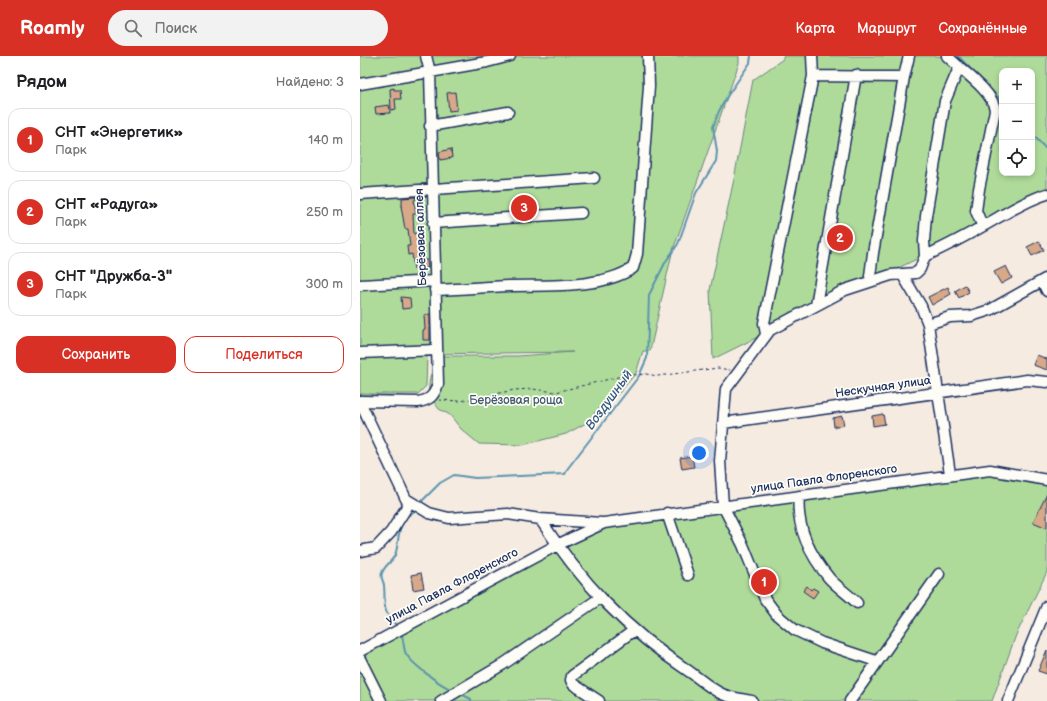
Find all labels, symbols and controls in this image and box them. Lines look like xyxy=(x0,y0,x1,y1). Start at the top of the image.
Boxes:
search box xyxy=(108,10,388,46)
text: Roamly xyxy=(20,17,84,40)
icon: search xyxy=(122,17,144,39)
text: Поиск xyxy=(154,19,197,38)
text: Карта xyxy=(796,20,835,37)
text: Маршрут xyxy=(857,20,917,37)
text: Сохранённые xyxy=(939,20,1027,37)
map controls xyxy=(999,68,1035,176)
button: + xyxy=(999,68,1035,104)
text: Рядом xyxy=(16,72,67,92)
text: Найдено: 3 xyxy=(276,74,344,90)
button: − xyxy=(999,104,1035,140)
text: СНТ «Энергетик» xyxy=(55,123,183,142)
text: 1 xyxy=(27,132,33,148)
text: 140 m xyxy=(308,132,343,148)
button: locate xyxy=(999,140,1035,176)
text: Парк xyxy=(55,142,87,158)
street label: Берёзовая аллея xyxy=(412,188,430,286)
pin: 3 xyxy=(511,193,537,223)
text: СНТ «Радуга» xyxy=(55,195,158,214)
text: 2 xyxy=(26,204,34,220)
text: 250 m xyxy=(306,204,343,220)
text: Парк xyxy=(55,214,87,230)
pin: 2 xyxy=(827,223,853,253)
text: СНТ "Дружба-3" xyxy=(55,267,172,286)
text: 3 xyxy=(26,276,34,292)
text: 300 m xyxy=(305,276,343,292)
text: Парк xyxy=(55,286,87,302)
button: Сохранить xyxy=(16,336,176,373)
button: Поделиться xyxy=(184,336,344,373)
water label: Воздушный xyxy=(582,367,636,433)
street label: Нескучная улица xyxy=(834,373,932,401)
park label: Берёзовая роща xyxy=(469,393,563,408)
your location xyxy=(689,443,709,463)
street label: улица Павла Флоренского xyxy=(750,461,898,497)
street label: улица Павла Флоренского xyxy=(383,545,521,627)
pin: 1 xyxy=(751,567,777,597)

